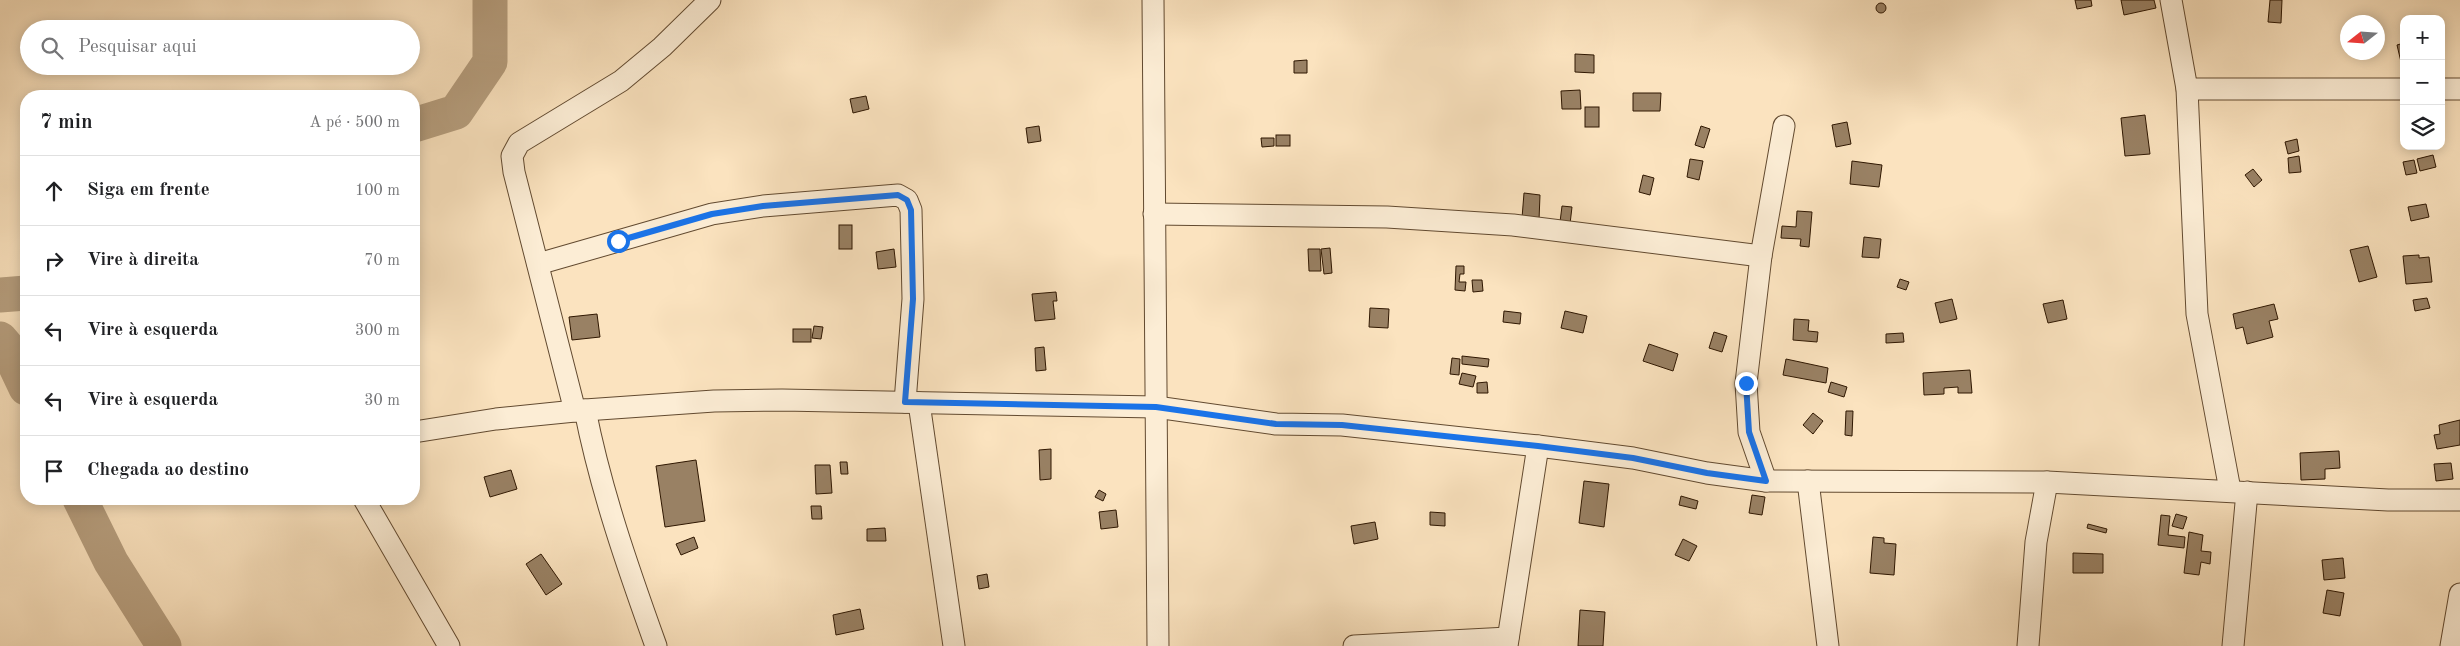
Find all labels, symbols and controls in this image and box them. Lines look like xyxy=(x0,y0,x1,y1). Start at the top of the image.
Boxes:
north arrow xyxy=(2340,15,2385,60)
map controls xyxy=(2400,15,2445,150)
button: + xyxy=(2400,15,2445,60)
search box xyxy=(20,20,420,75)
icon: search xyxy=(38,34,66,62)
text: Pesquisar aqui xyxy=(78,38,197,57)
button: − xyxy=(2400,60,2445,105)
button: layers xyxy=(2400,105,2445,150)
text: 7 min xyxy=(40,112,93,133)
text: A pé · 500 m xyxy=(309,115,400,131)
icon: ahead xyxy=(40,177,68,205)
text: Siga em frente xyxy=(87,181,210,200)
text: 100 m xyxy=(355,183,400,199)
route start xyxy=(607,230,630,253)
icon: right xyxy=(40,247,68,275)
text: Vire à direita xyxy=(87,251,199,270)
text: 70 m xyxy=(364,253,400,269)
icon: left xyxy=(40,317,68,345)
text: Vire à esquerda xyxy=(87,321,218,340)
text: 300 m xyxy=(355,323,400,339)
route end xyxy=(1735,372,1758,395)
icon: left xyxy=(40,387,68,415)
text: Vire à esquerda xyxy=(87,391,218,410)
text: 30 m xyxy=(364,393,400,409)
icon: arrive xyxy=(40,457,68,485)
text: Chegada ao destino xyxy=(87,461,249,480)

